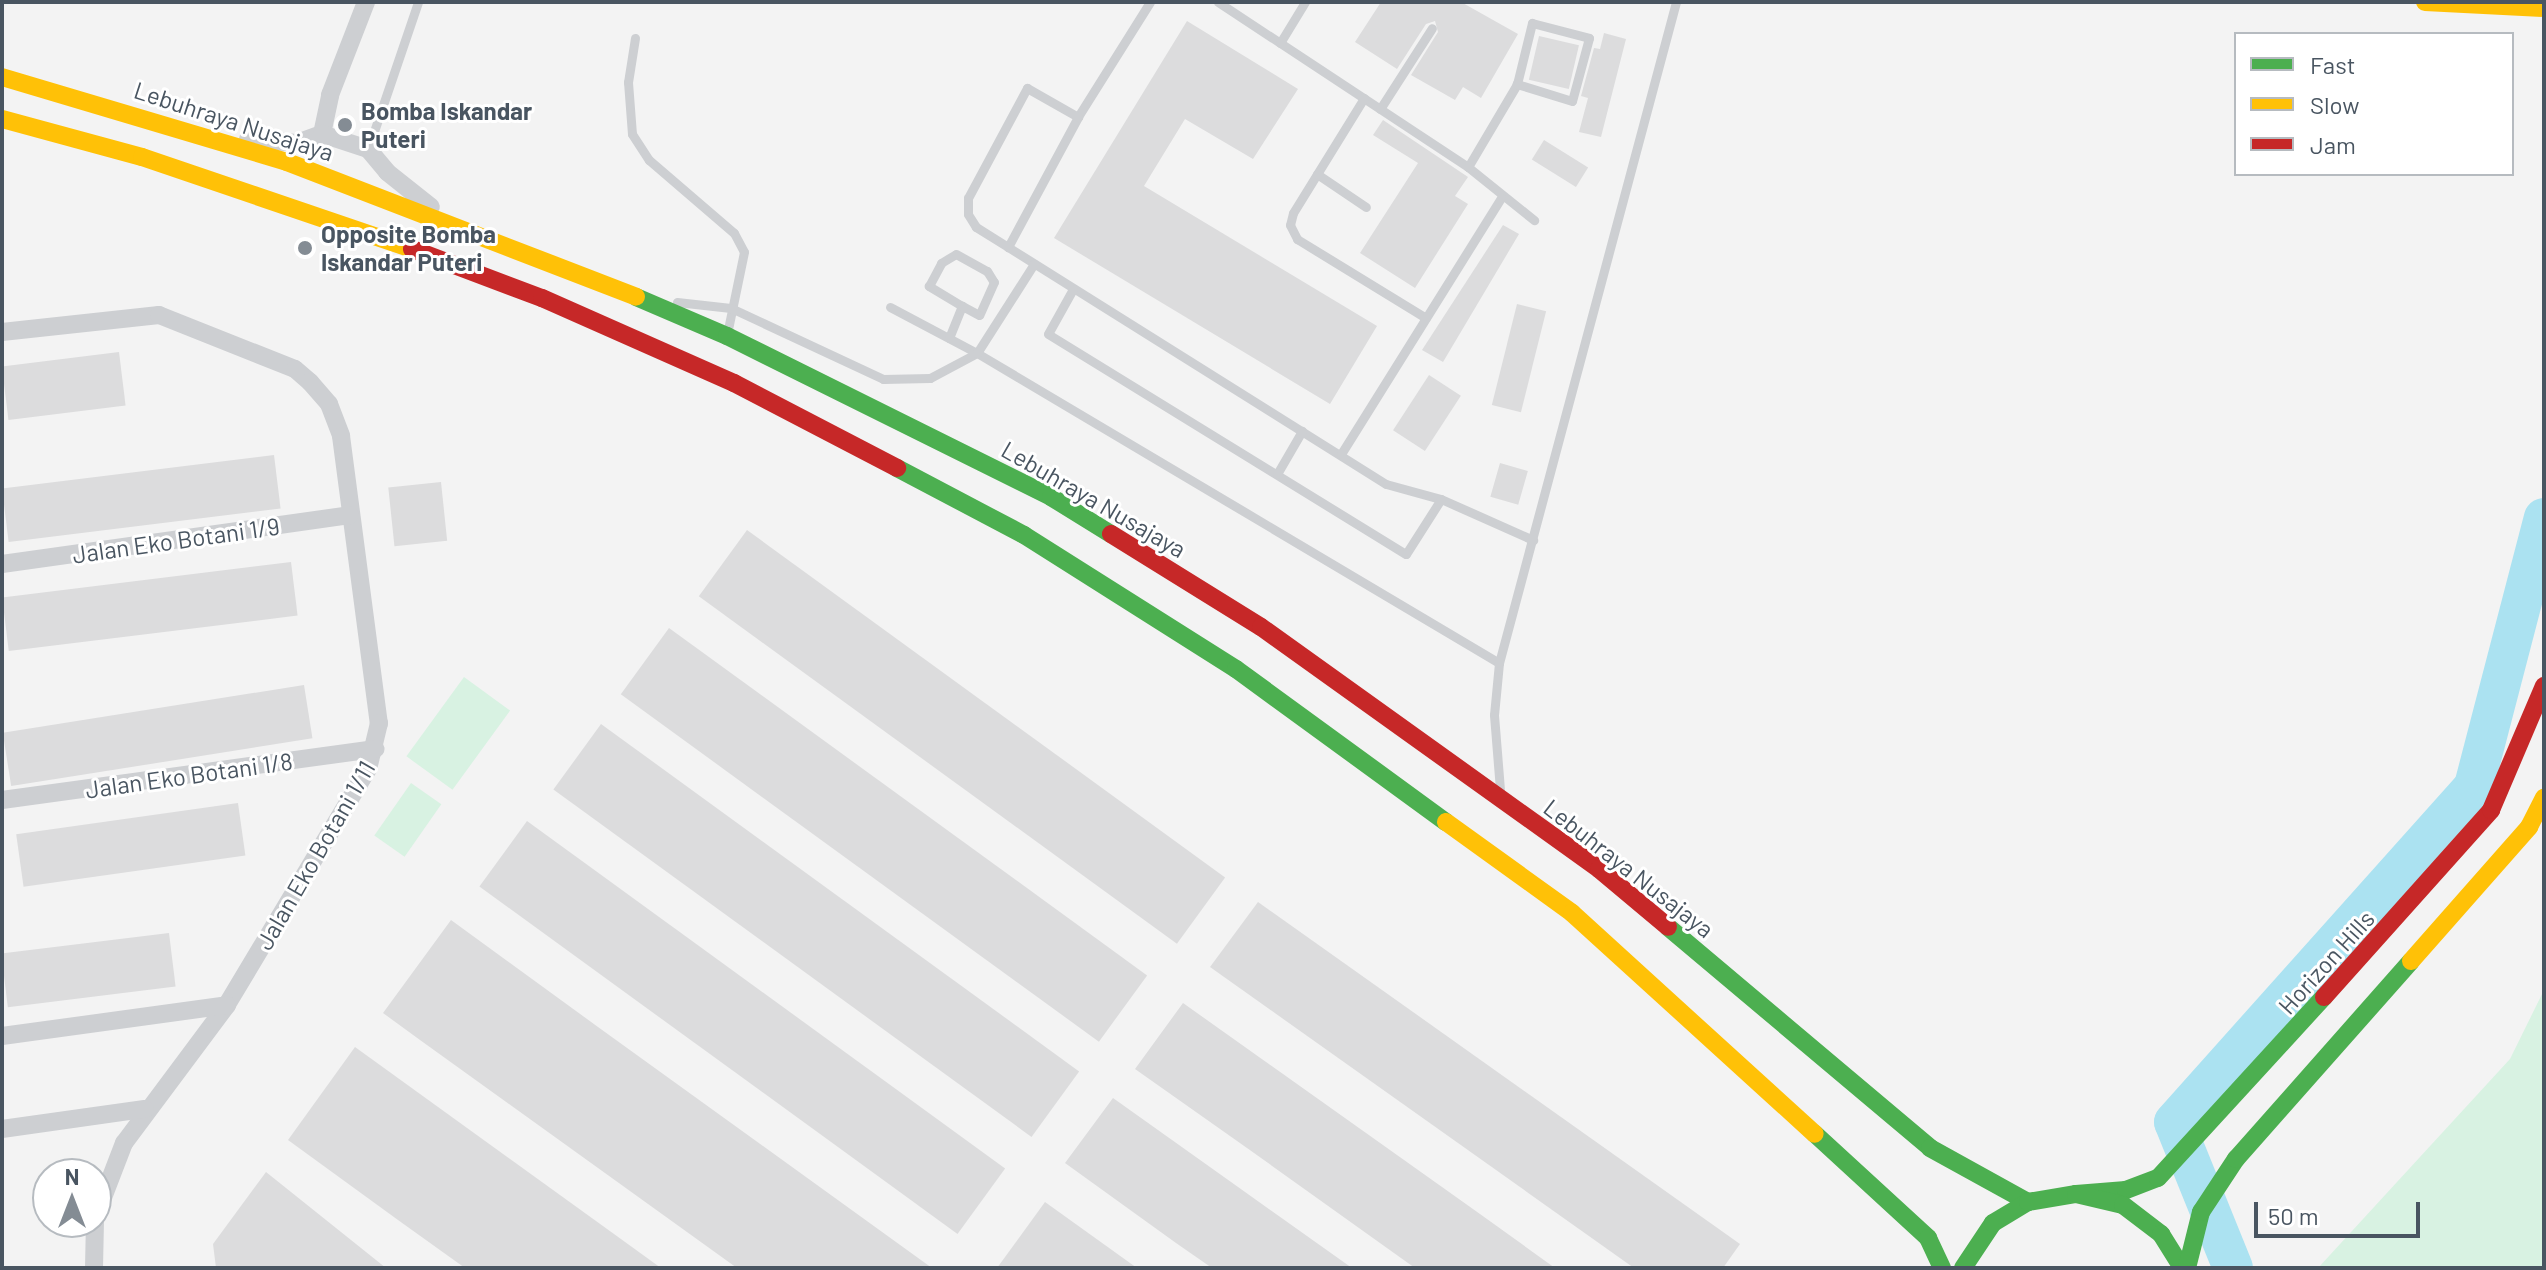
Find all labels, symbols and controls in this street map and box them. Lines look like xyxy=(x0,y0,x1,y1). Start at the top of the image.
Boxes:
legend xyxy=(2234,32,2514,176)
text: Fast xyxy=(2310,50,2355,79)
street label: Lebuhraya Nusajaya xyxy=(131,75,337,167)
text: Slow xyxy=(2310,90,2359,119)
place label: Bomba Iskandar Puteri xyxy=(361,97,532,153)
marker: Bomba Iskandar Puteri xyxy=(336,116,354,134)
text: Jam xyxy=(2310,130,2356,159)
place label: Opposite Bomba Iskandar Puteri xyxy=(321,220,496,276)
marker: Opposite Bomba Iskandar Puteri xyxy=(296,239,314,257)
street label: Lebuhraya Nusajaya xyxy=(997,435,1191,563)
street label: Jalan Eko Botani 1/9 xyxy=(71,511,281,569)
street label: Jalan Eko Botani 1/8 xyxy=(84,746,294,804)
street label: Jalan Eko Botani 1/11 xyxy=(249,755,381,955)
street label: Lebuhraya Nusajaya xyxy=(1538,793,1720,943)
street label: Horizon Hills xyxy=(2272,904,2380,1020)
north arrow xyxy=(32,1158,112,1238)
text: N xyxy=(65,1163,79,1189)
scale bar xyxy=(2258,1186,2424,1236)
text: 50 m xyxy=(2268,1201,2319,1230)

